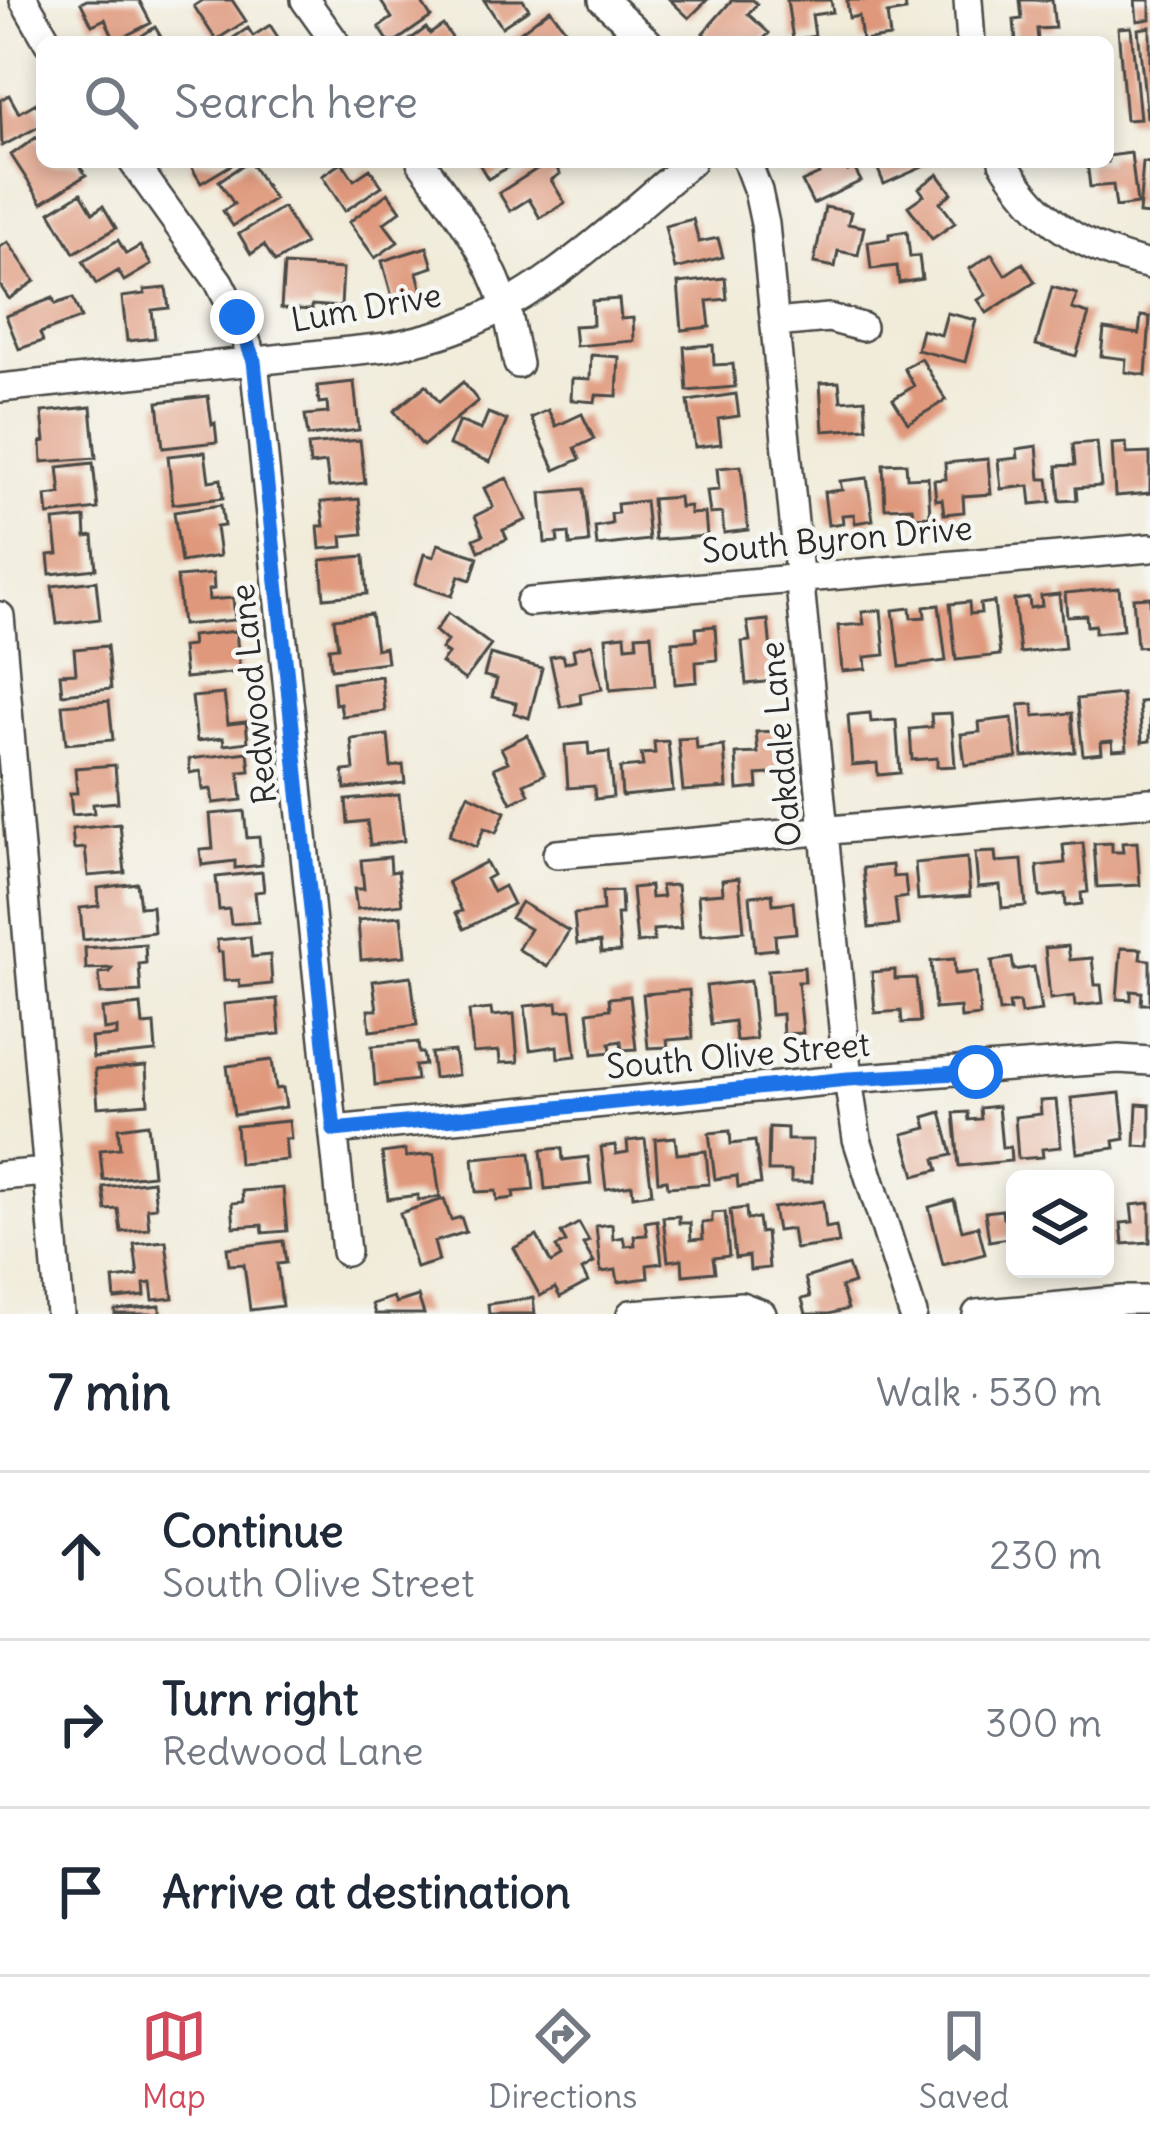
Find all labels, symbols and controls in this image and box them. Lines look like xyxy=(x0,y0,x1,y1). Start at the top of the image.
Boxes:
search box xyxy=(36,36,1114,168)
icon: search xyxy=(78,69,144,135)
text: Search here xyxy=(174,74,418,130)
street label: Lum Drive xyxy=(288,273,444,341)
route end xyxy=(210,290,264,344)
street label: South Byron Drive xyxy=(700,506,974,572)
street label: Redwood Lane xyxy=(221,582,285,806)
street label: Oakdale Lane xyxy=(750,640,810,848)
street label: South Olive Street xyxy=(605,1023,871,1087)
route start xyxy=(949,1045,1003,1099)
map controls xyxy=(1006,1170,1114,1278)
button: layers xyxy=(1006,1170,1114,1278)
text: 7 min xyxy=(48,1360,171,1424)
text: Walk · 530 m xyxy=(876,1368,1102,1417)
text: Continue xyxy=(162,1503,344,1559)
icon: ahead xyxy=(48,1523,114,1589)
text: 230 m xyxy=(989,1531,1102,1580)
text: South Olive Street xyxy=(162,1559,474,1608)
text: Turn right xyxy=(162,1671,358,1727)
icon: right xyxy=(48,1691,114,1757)
text: 300 m xyxy=(985,1699,1102,1748)
text: Redwood Lane xyxy=(162,1727,423,1776)
icon: arrive xyxy=(48,1859,114,1925)
text: Arrive at destination xyxy=(162,1864,571,1920)
tab: Map xyxy=(141,2003,207,2117)
tab: Directions xyxy=(488,2003,637,2117)
tab: Saved xyxy=(919,2003,1009,2117)

